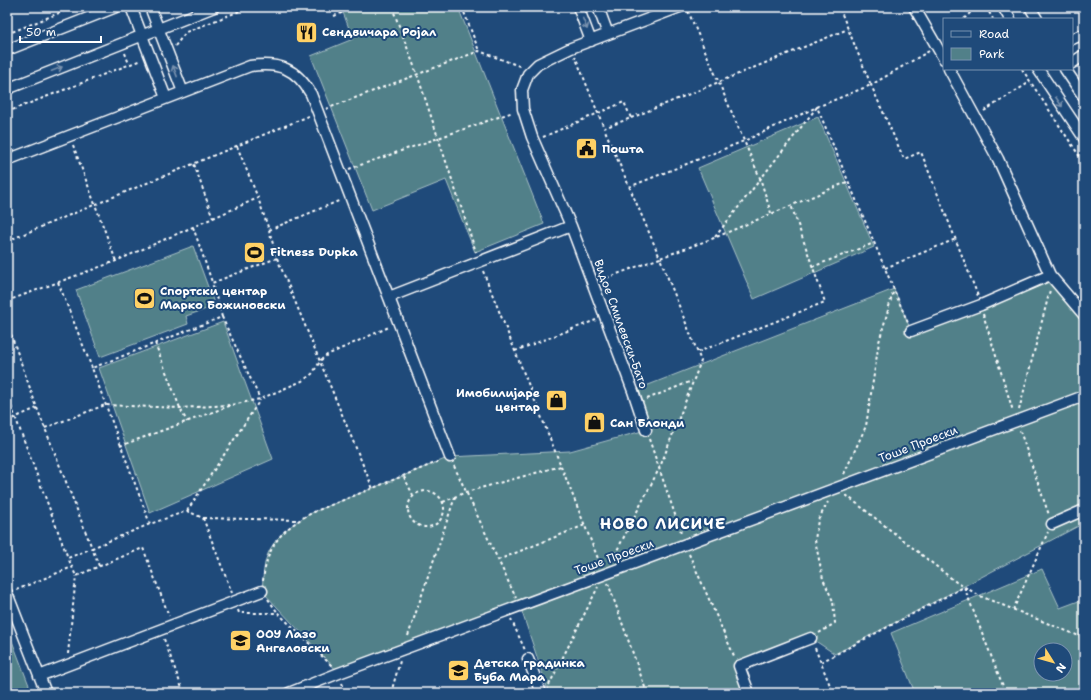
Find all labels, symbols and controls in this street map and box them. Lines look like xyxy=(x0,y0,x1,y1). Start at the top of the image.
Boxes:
one-way arrow xyxy=(581,17,589,29)
scale bar xyxy=(20,18,101,44)
legend xyxy=(943,18,1073,70)
restaurant icon: Сендвичара Ројал xyxy=(293,19,319,45)
text: 50 m xyxy=(26,24,56,40)
place label: Сендвичара Ројал xyxy=(322,24,437,40)
text: Road xyxy=(979,26,1010,42)
text: Park xyxy=(979,46,1005,62)
one-way arrow xyxy=(50,65,62,73)
one-way arrow xyxy=(170,65,178,77)
one-way arrow xyxy=(1055,96,1063,107)
public building icon: Пошта xyxy=(574,136,600,162)
place label: Пошта xyxy=(602,141,644,157)
sports icon: Fitness Dupka xyxy=(241,239,267,265)
place label: Fitness Dupka xyxy=(270,244,358,260)
street label: Видое Смилевски-Бато xyxy=(590,257,652,391)
place label: Спортски центар Марко Божиновски xyxy=(160,283,286,313)
sports icon: Спортски центар Марко Божиновски xyxy=(132,285,158,311)
place label: Имобилијаре центар xyxy=(456,385,540,415)
shop icon: Имобилијаре центар xyxy=(543,387,569,413)
shop icon: Сан Блонди xyxy=(581,410,607,436)
place label: Сан Блонди xyxy=(610,415,685,431)
street label: Тоше Проески xyxy=(876,422,960,466)
district label: НОВО ЛИСИЧЕ xyxy=(600,513,726,534)
street label: Тоше Проески xyxy=(572,535,656,579)
place label: ООУ Лазо Ангеловски xyxy=(256,626,330,656)
school or university icon: ООУ Лазо Ангеловски xyxy=(227,628,253,654)
north arrow xyxy=(1033,642,1073,682)
place label: Детска градинка Буба Мара xyxy=(474,655,586,685)
school or university icon: Детска градинка Буба Мара xyxy=(445,657,471,683)
text: N xyxy=(1052,660,1069,676)

